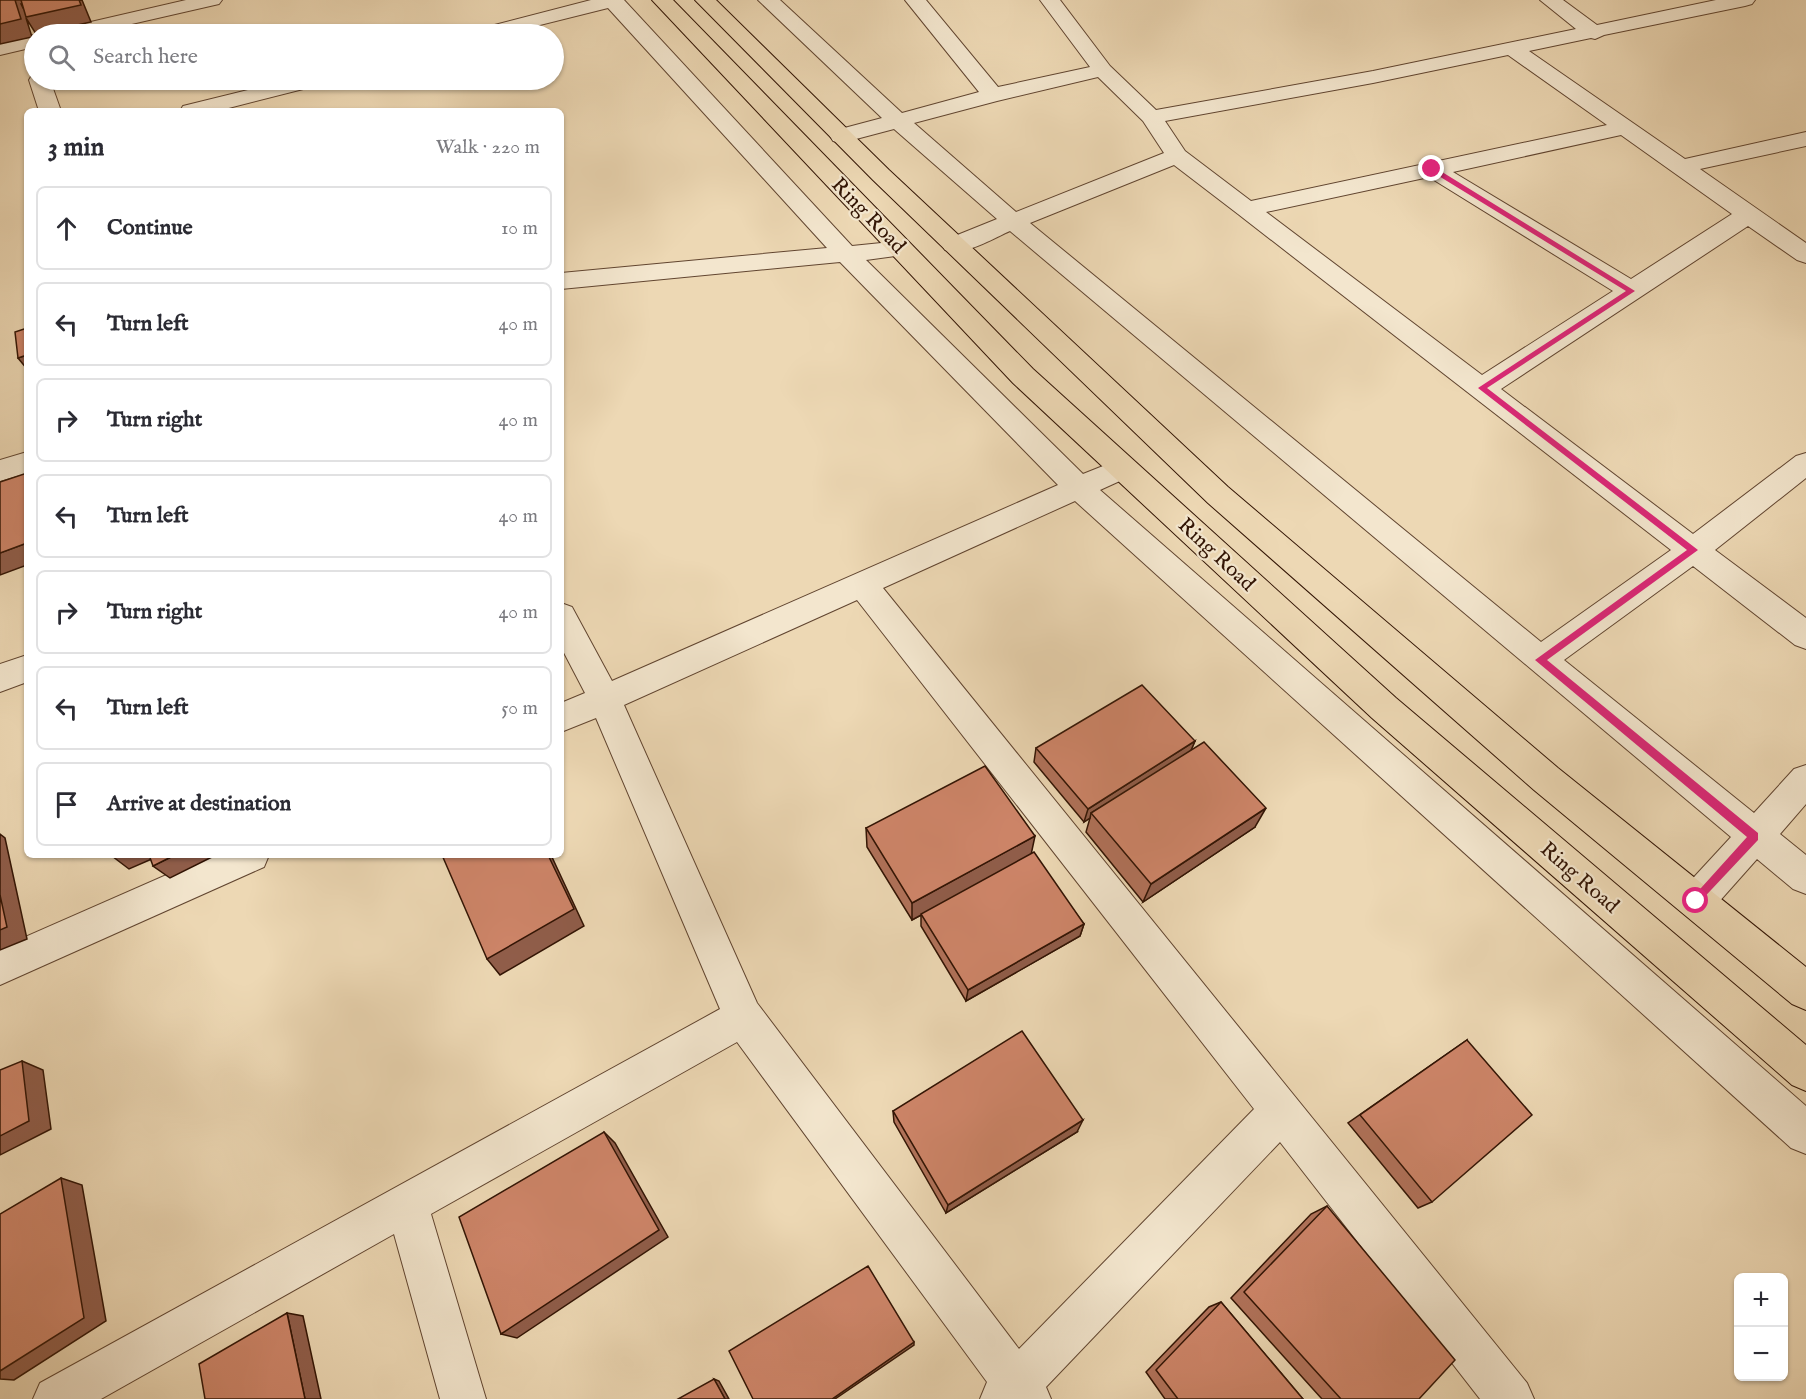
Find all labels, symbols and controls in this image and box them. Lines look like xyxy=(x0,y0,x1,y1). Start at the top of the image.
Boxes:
search box xyxy=(24,24,564,90)
icon: search xyxy=(45,41,78,74)
text: Search here xyxy=(93,43,198,71)
text: 3 min xyxy=(48,131,104,164)
text: Walk · 220 m xyxy=(436,135,540,160)
route end xyxy=(1418,155,1444,181)
street label: Ring Road xyxy=(825,172,912,261)
icon: ahead xyxy=(50,212,83,245)
text: Continue xyxy=(107,214,193,242)
text: 10 m xyxy=(501,216,538,241)
icon: left xyxy=(50,308,83,341)
text: Turn left xyxy=(107,310,189,338)
text: 40 m xyxy=(499,312,538,337)
icon: right xyxy=(50,404,83,437)
text: Turn right xyxy=(107,406,202,434)
text: 40 m xyxy=(499,408,538,433)
icon: left xyxy=(50,500,83,533)
text: Turn left xyxy=(107,502,189,530)
text: 40 m xyxy=(499,504,538,529)
street label: Ring Road xyxy=(1172,512,1261,598)
icon: right xyxy=(50,596,83,629)
text: Turn right xyxy=(107,598,202,626)
text: 40 m xyxy=(499,600,538,625)
icon: left xyxy=(50,692,83,725)
text: Turn left xyxy=(107,694,189,722)
text: 50 m xyxy=(501,696,538,721)
icon: arrive xyxy=(50,788,83,821)
text: Arrive at destination xyxy=(107,790,291,818)
street label: Ring Road xyxy=(1534,836,1625,920)
route start xyxy=(1682,887,1708,913)
map controls xyxy=(1734,1273,1788,1381)
button: + xyxy=(1734,1273,1788,1327)
button: − xyxy=(1734,1327,1788,1381)

